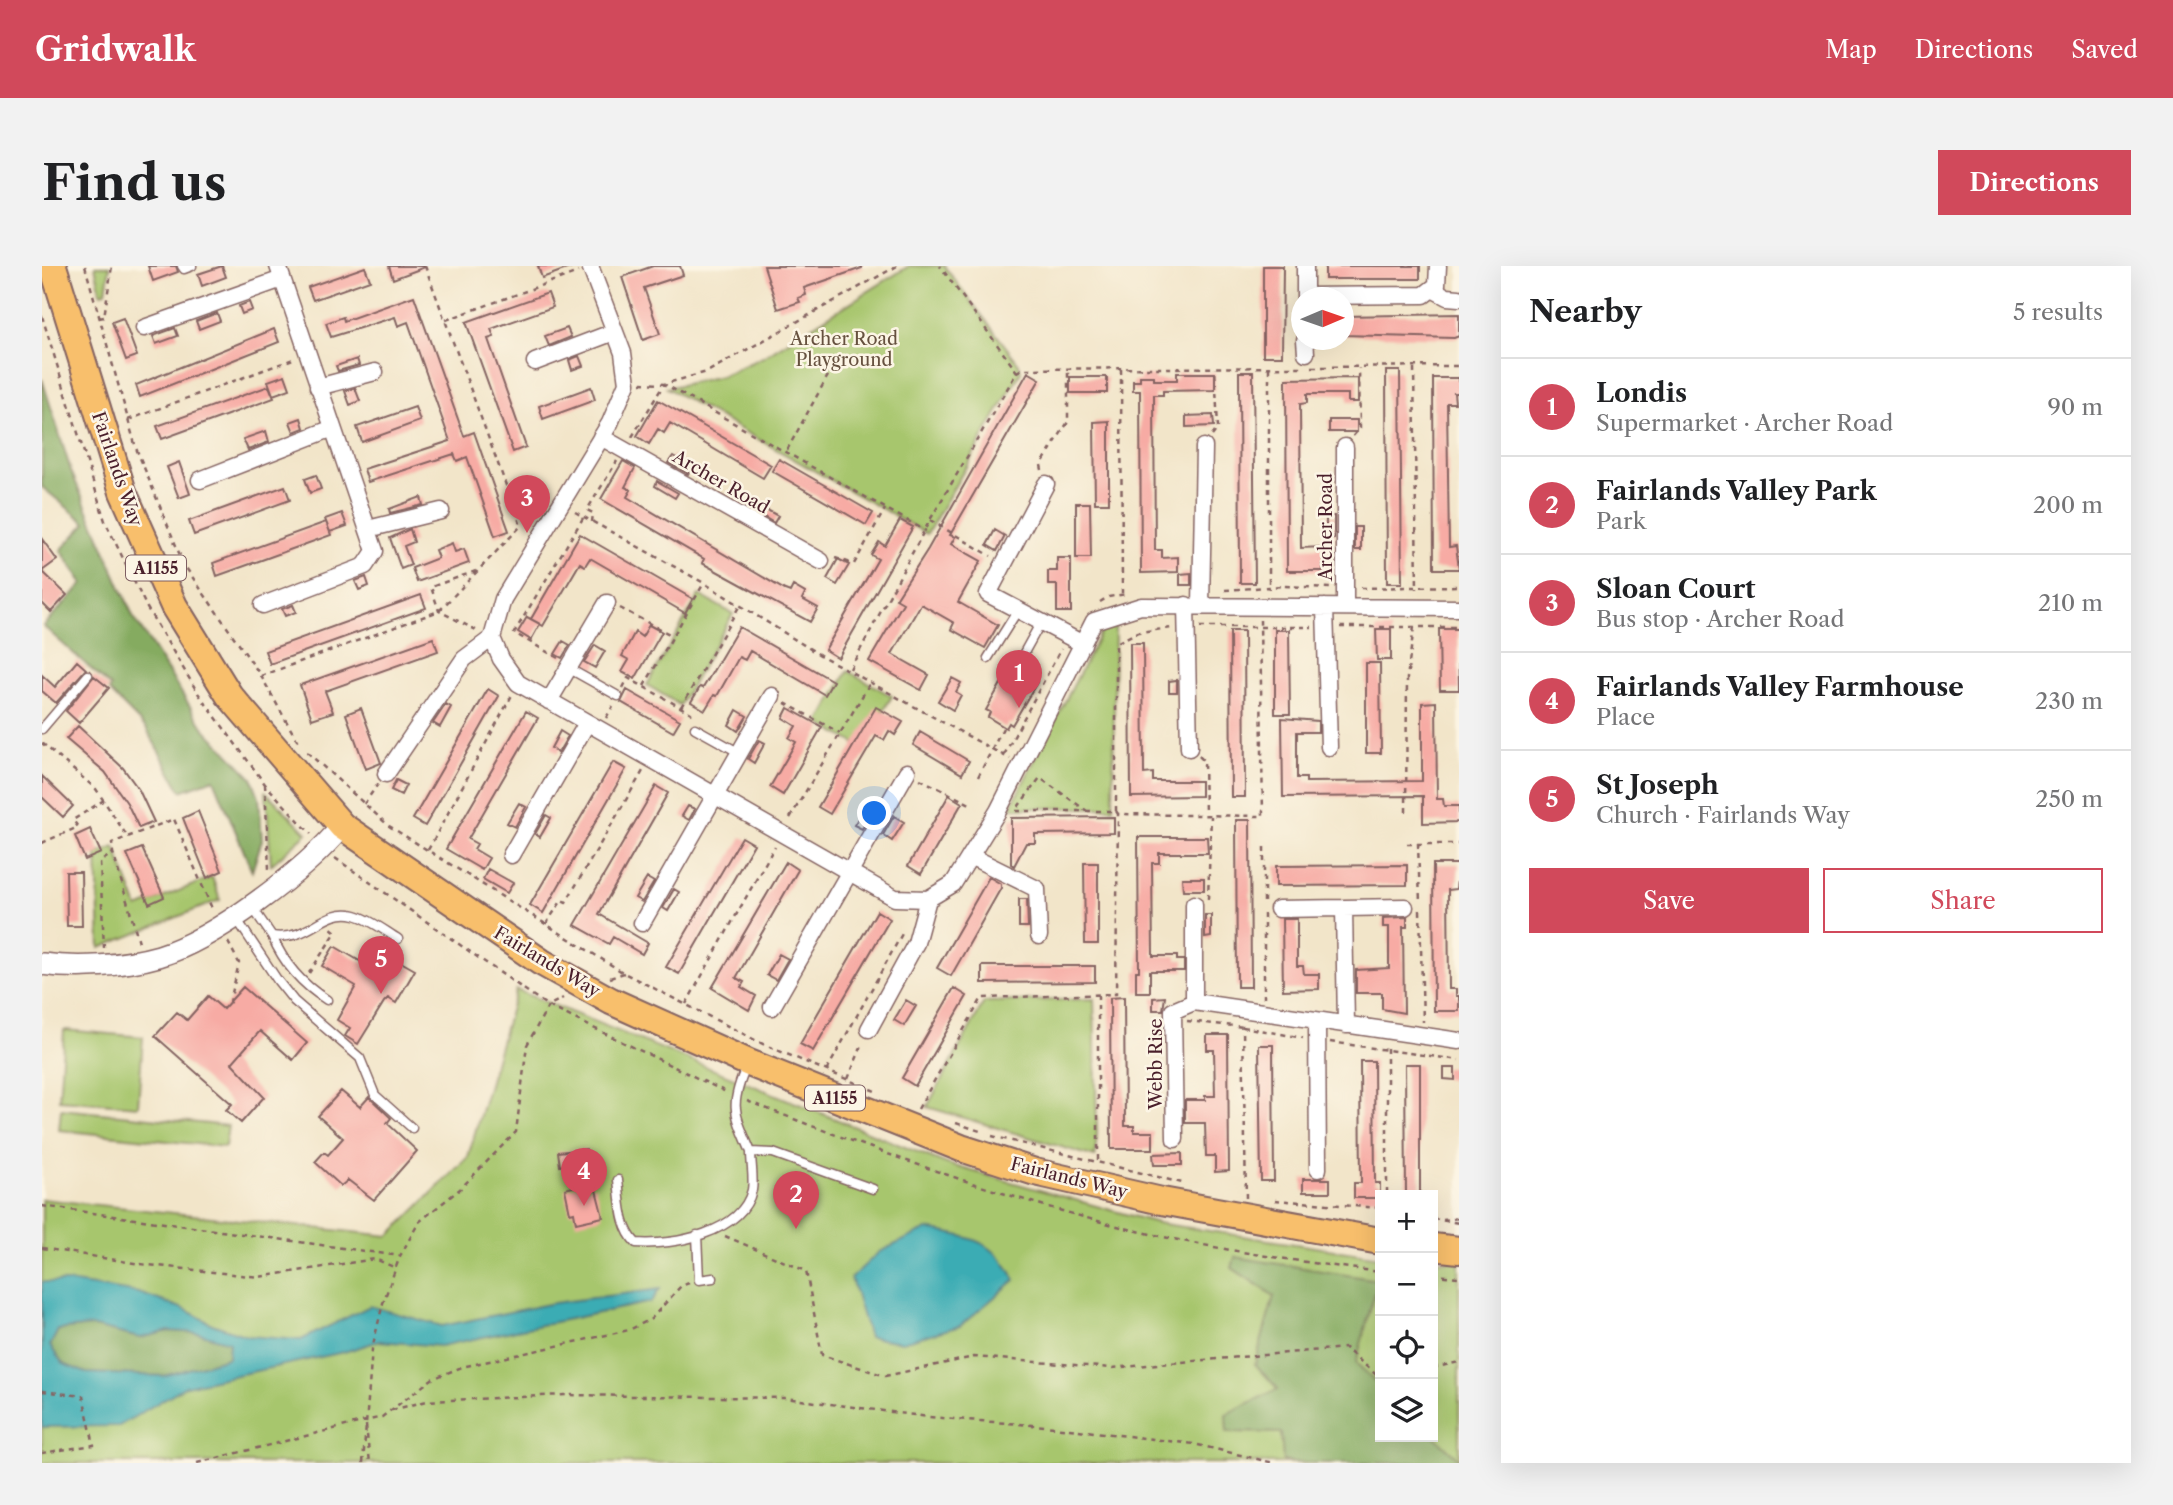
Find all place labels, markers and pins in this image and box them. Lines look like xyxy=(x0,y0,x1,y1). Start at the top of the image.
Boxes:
pin: 3 xyxy=(504,475,550,533)
pin: 1 xyxy=(996,650,1042,708)
pin: 5 xyxy=(358,936,404,994)
pin: 4 xyxy=(561,1148,607,1206)
pin: 2 xyxy=(773,1171,819,1229)

